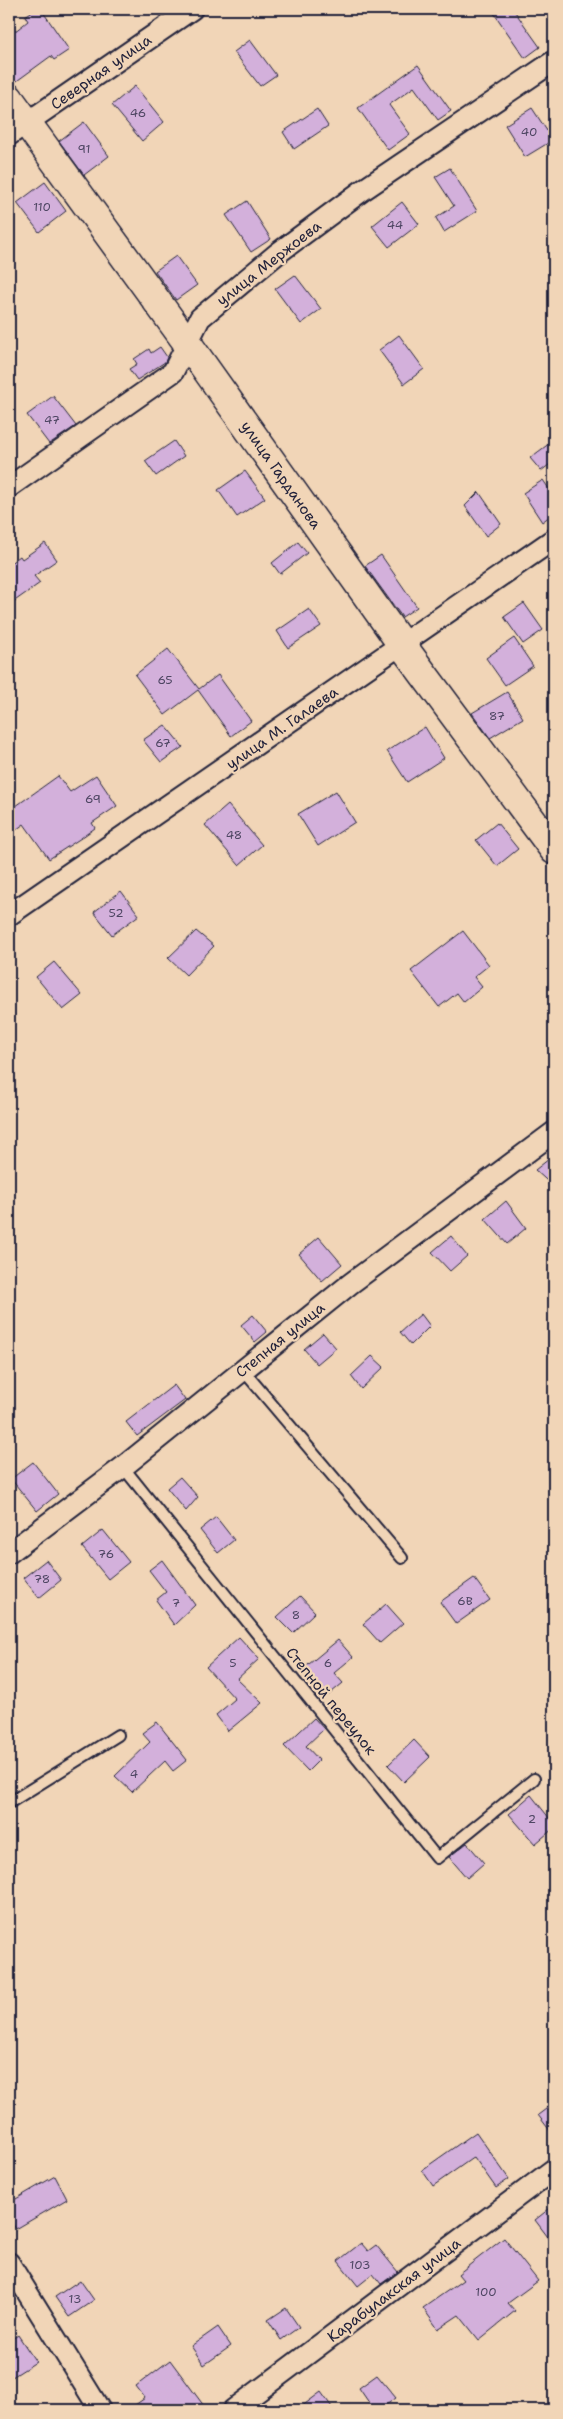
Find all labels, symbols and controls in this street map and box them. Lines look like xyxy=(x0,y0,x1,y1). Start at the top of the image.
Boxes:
street label: Северная улица xyxy=(47,29,156,114)
house number: 46 xyxy=(130,105,146,121)
house number: 40 xyxy=(521,124,537,140)
house number: 91 xyxy=(77,141,91,157)
house number: 110 xyxy=(33,199,51,215)
street label: улица Мержоева xyxy=(213,215,326,310)
house number: 44 xyxy=(387,217,403,233)
house number: 47 xyxy=(44,412,60,428)
street label: улица Гарданова xyxy=(236,417,326,534)
house number: 65 xyxy=(157,672,173,688)
street label: улица М. Галаева xyxy=(222,681,342,774)
house number: 87 xyxy=(489,708,505,724)
house number: 67 xyxy=(155,735,171,751)
house number: 69 xyxy=(85,791,101,807)
house number: 48 xyxy=(226,827,242,843)
house number: 52 xyxy=(108,905,124,921)
street label: Степная улица xyxy=(231,1297,329,1382)
house number: 76 xyxy=(98,1546,114,1562)
house number: 78 xyxy=(34,1571,50,1587)
house number: 6В xyxy=(457,1593,473,1609)
house number: 7 xyxy=(172,1595,180,1611)
house number: 8 xyxy=(292,1607,300,1623)
street label: Степной переулок xyxy=(281,1643,381,1759)
house number: 5 xyxy=(229,1655,237,1671)
house number: 6 xyxy=(324,1655,332,1671)
house number: 4 xyxy=(130,1766,138,1782)
house number: 2 xyxy=(528,1811,536,1827)
street label: Карабулакская улица xyxy=(323,2233,465,2347)
house number: 103 xyxy=(350,2257,370,2273)
house number: 100 xyxy=(475,2284,497,2300)
house number: 13 xyxy=(69,2291,81,2307)

